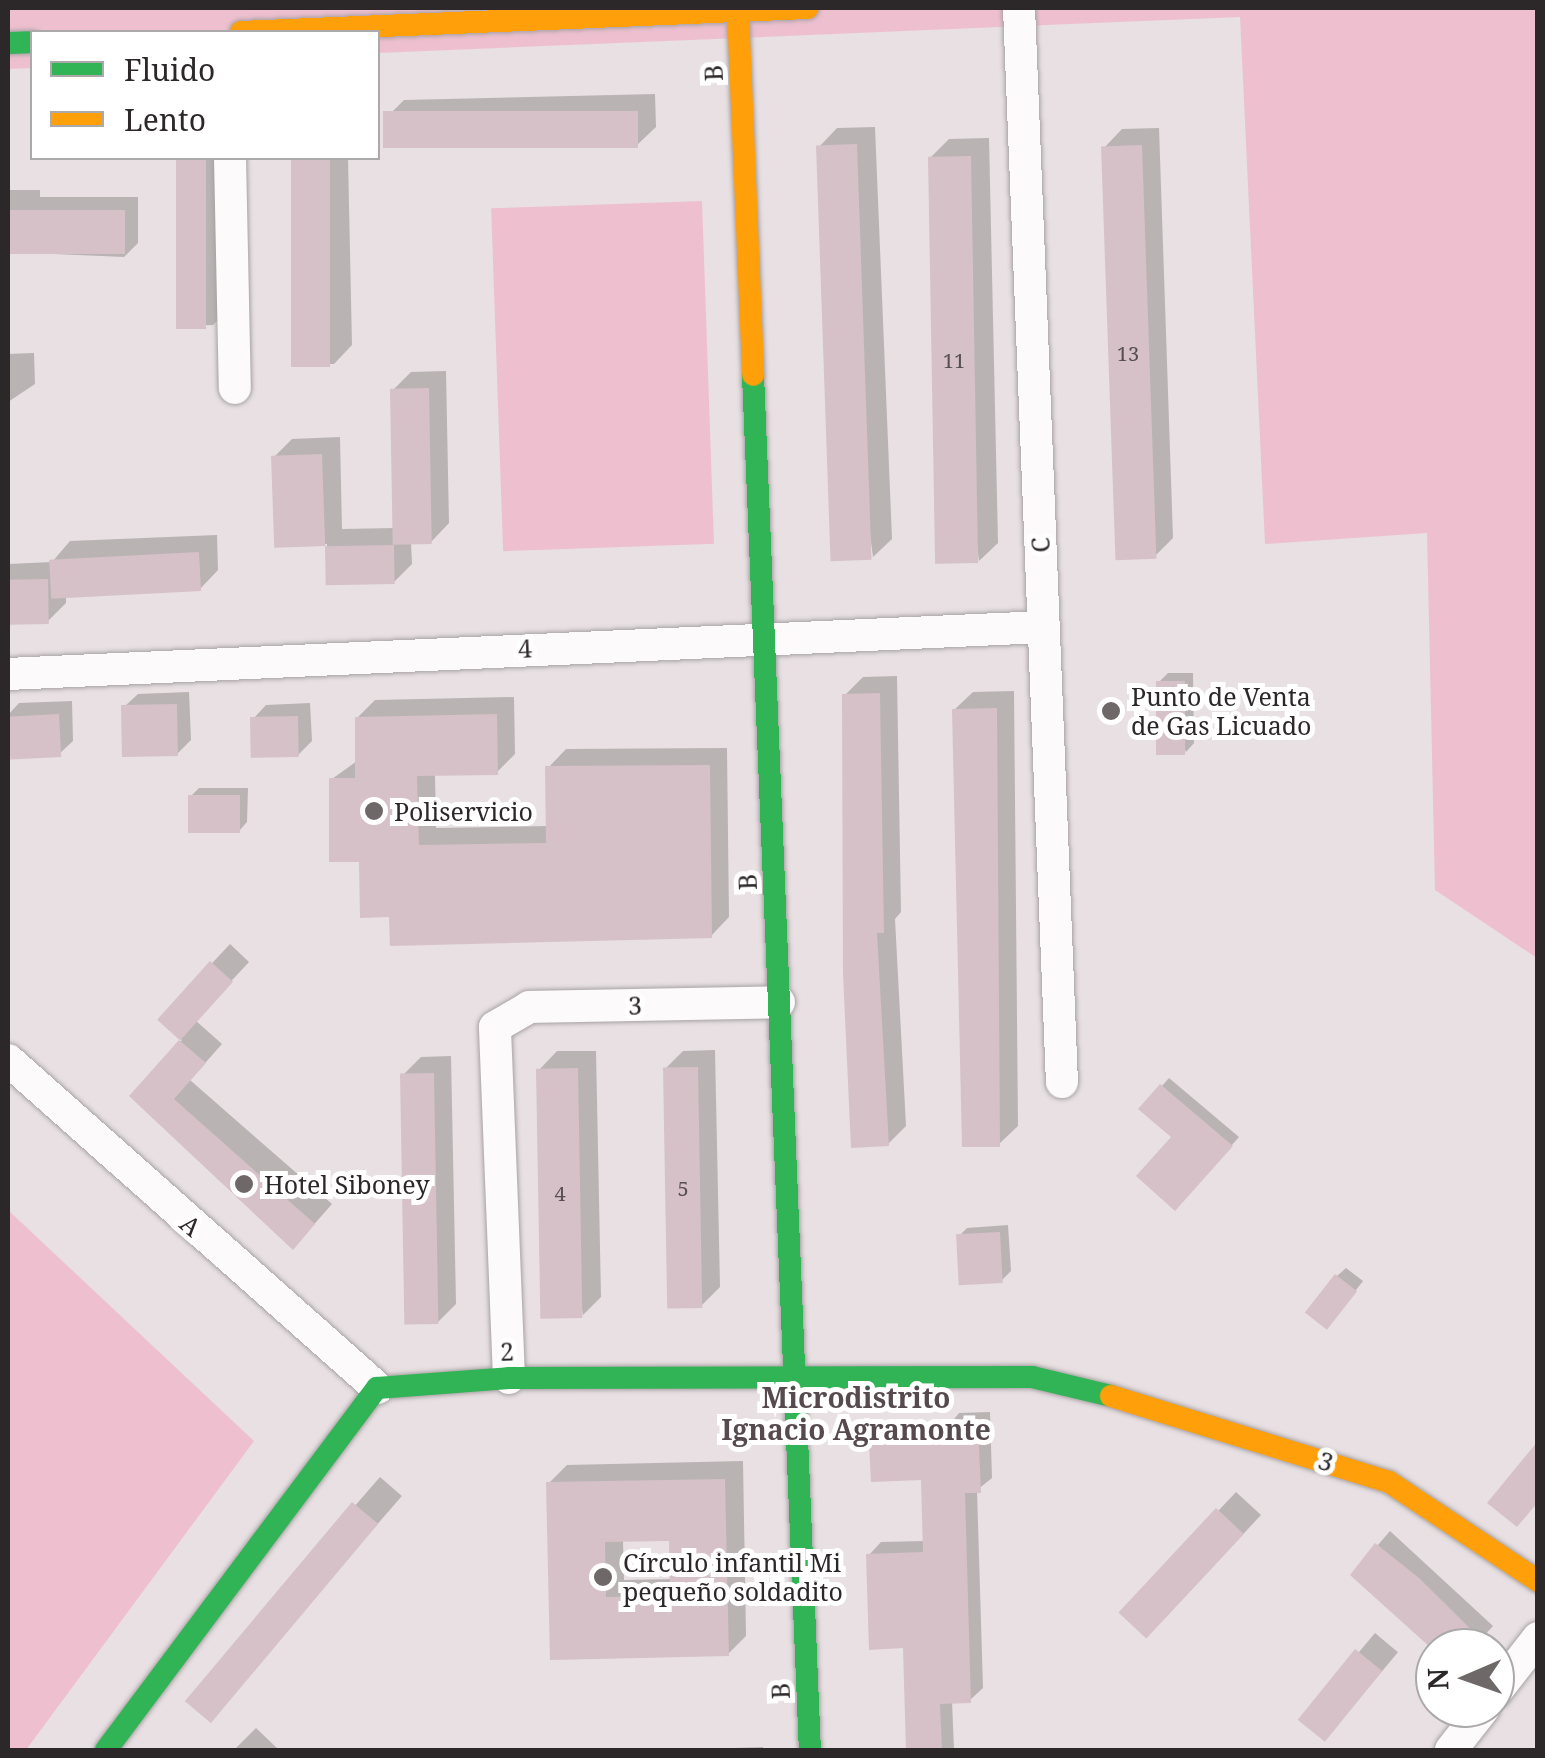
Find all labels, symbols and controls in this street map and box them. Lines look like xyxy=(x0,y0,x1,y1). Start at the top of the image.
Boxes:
legend xyxy=(30,30,380,160)
text: Fluido xyxy=(124,49,215,90)
street label: B xyxy=(698,64,728,82)
text: Lento xyxy=(124,99,206,140)
house number: 13 xyxy=(1117,341,1139,365)
house number: 11 xyxy=(943,348,965,372)
street label: C xyxy=(1025,537,1055,553)
street label: 4 xyxy=(517,633,533,663)
place label: Punto de Venta de Gas Licuado xyxy=(1131,682,1312,741)
marker: Punto de Venta de Gas Licuado xyxy=(1100,700,1122,722)
place label: Poliservicio xyxy=(394,796,533,826)
marker: Poliservicio xyxy=(363,800,385,822)
street label: B xyxy=(732,873,762,891)
street label: 3 xyxy=(628,990,642,1020)
place label: Hotel Siboney xyxy=(264,1169,430,1199)
marker: Hotel Siboney xyxy=(233,1173,255,1195)
house number: 5 xyxy=(677,1176,689,1200)
house number: 4 xyxy=(554,1181,566,1205)
street label: A xyxy=(175,1208,207,1242)
street label: 2 xyxy=(499,1336,515,1366)
district label: Microdistrito Ignacio Agramonte xyxy=(721,1380,991,1446)
street label: 3 xyxy=(1315,1445,1337,1477)
place label: Círculo infantil Mi pequeño soldadito xyxy=(623,1548,843,1607)
marker: Círculo infantil Mi pequeño soldadito xyxy=(592,1566,614,1588)
north arrow xyxy=(1415,1628,1515,1728)
text: N xyxy=(1418,1667,1456,1691)
street label: B xyxy=(765,1682,795,1700)

